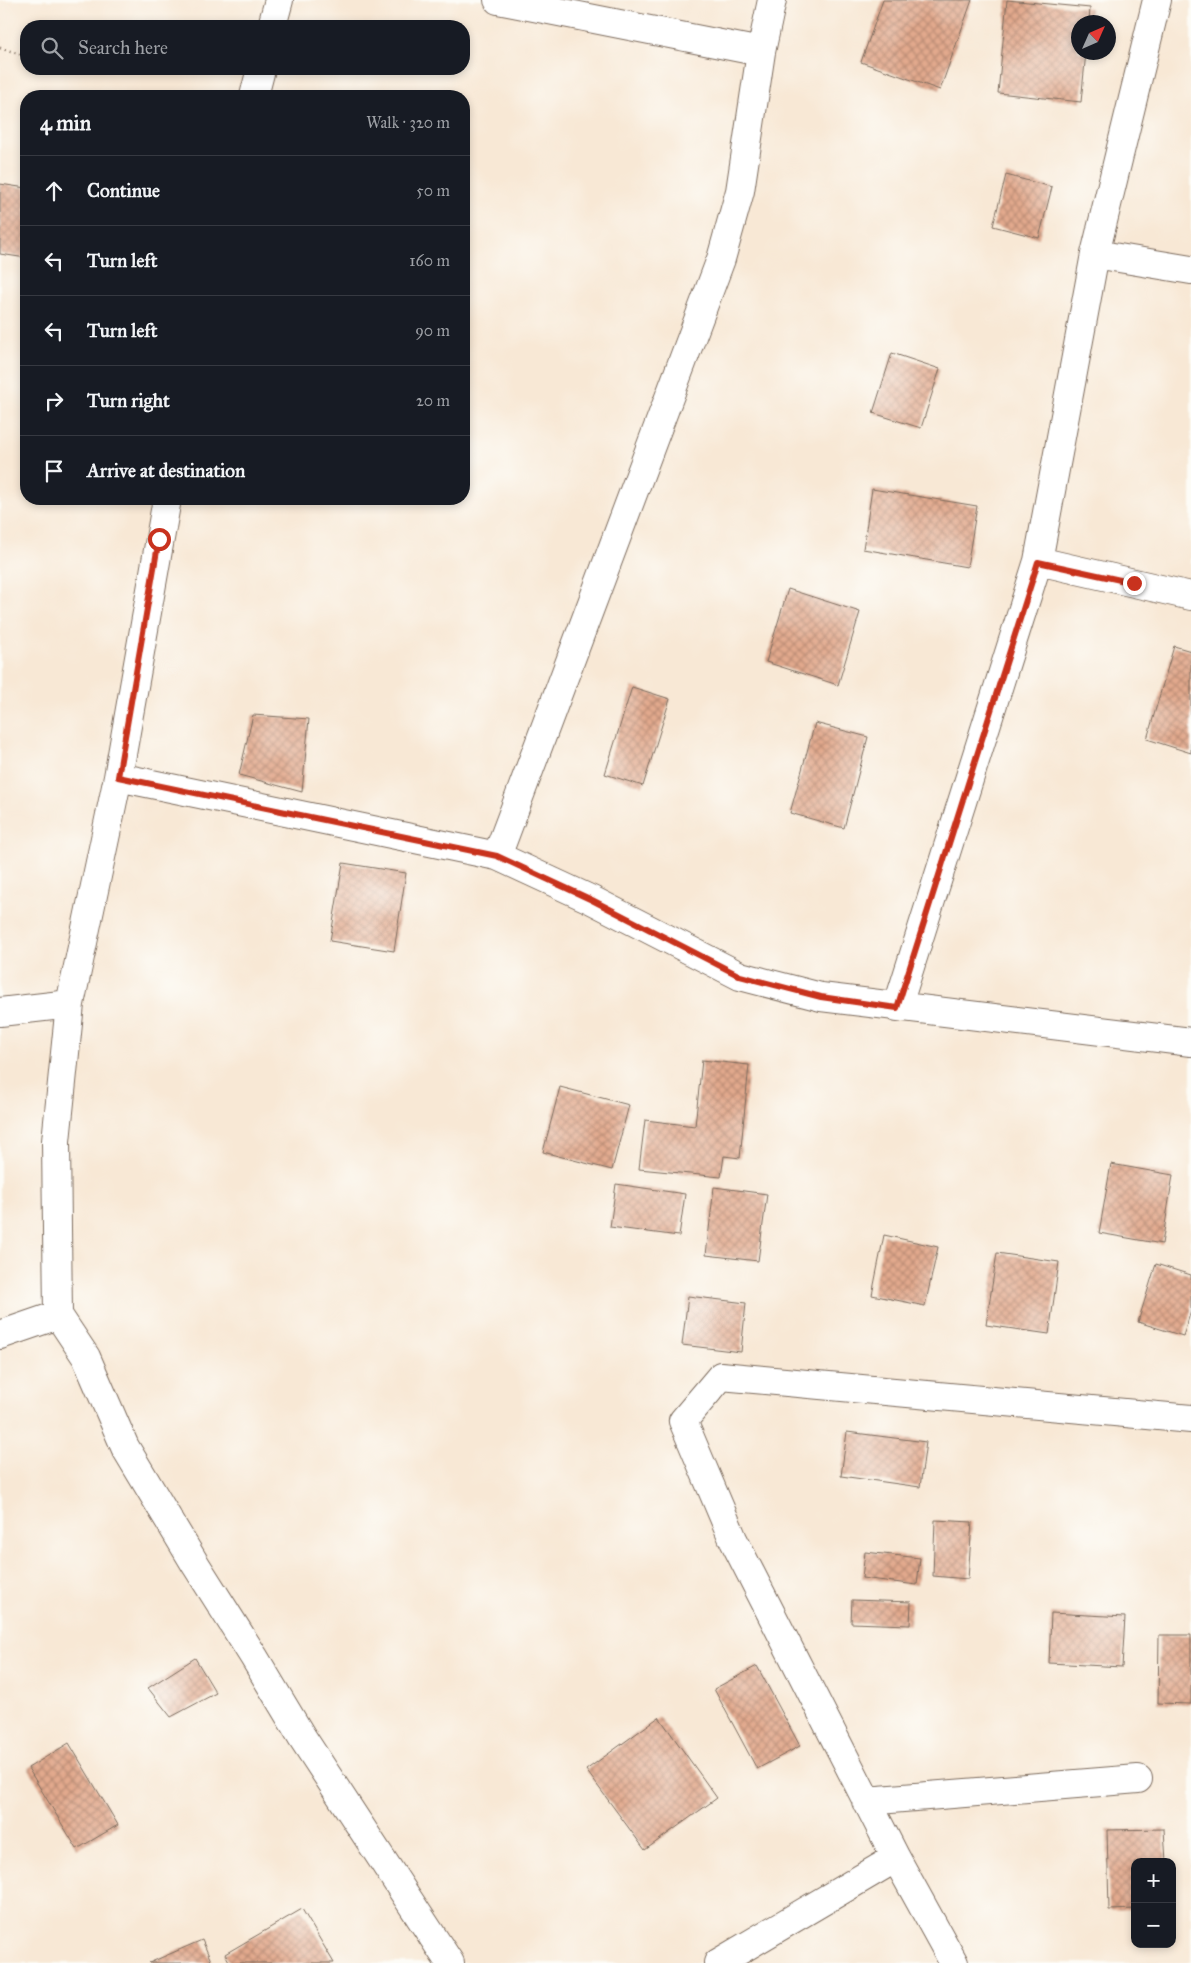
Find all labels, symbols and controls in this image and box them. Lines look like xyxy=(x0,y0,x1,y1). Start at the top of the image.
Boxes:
north arrow xyxy=(1071,15,1116,60)
search box xyxy=(20,20,470,75)
icon: search xyxy=(38,34,66,62)
text: Search here xyxy=(78,36,168,59)
text: 4 min xyxy=(40,110,91,136)
text: Walk · 320 m xyxy=(366,113,450,132)
icon: ahead xyxy=(40,177,68,205)
text: Continue xyxy=(87,179,160,202)
text: 50 m xyxy=(416,181,450,200)
icon: left xyxy=(40,247,68,275)
text: Turn left xyxy=(87,249,157,272)
text: 160 m xyxy=(409,251,450,270)
icon: left xyxy=(40,317,68,345)
text: Turn left xyxy=(87,319,157,342)
text: 90 m xyxy=(415,321,450,340)
icon: right xyxy=(40,387,68,415)
text: Turn right xyxy=(87,389,170,412)
text: 20 m xyxy=(416,391,450,410)
icon: arrive xyxy=(40,457,68,485)
text: Arrive at destination xyxy=(87,459,245,482)
route start xyxy=(148,528,171,551)
route end xyxy=(1123,572,1146,595)
map controls xyxy=(1131,1858,1176,1948)
button: + xyxy=(1131,1858,1176,1903)
button: − xyxy=(1131,1903,1176,1948)

